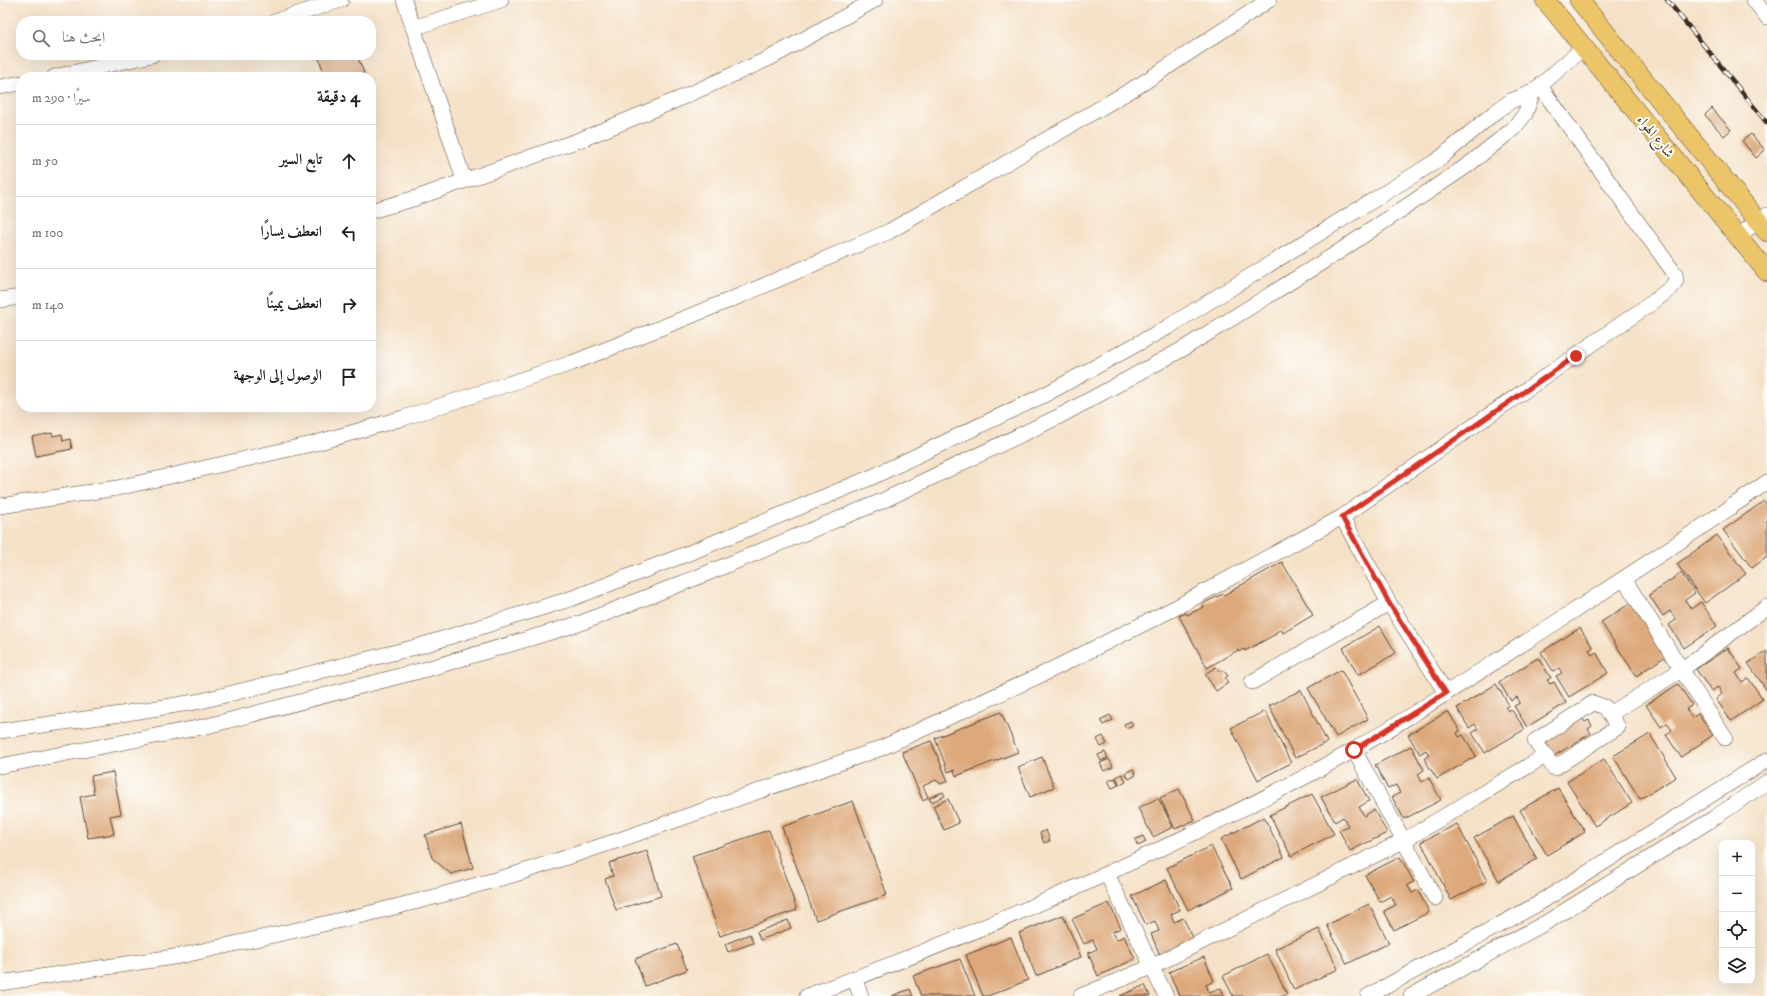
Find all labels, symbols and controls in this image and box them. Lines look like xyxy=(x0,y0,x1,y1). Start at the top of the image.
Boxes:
search box xyxy=(16,16,376,60)
icon: search xyxy=(30,27,52,49)
text: ابحث هنا xyxy=(62,28,105,47)
text: 4 دقيقة xyxy=(317,86,360,108)
text: سيرًا · 290 m xyxy=(32,90,91,106)
street label: شارع الهواء xyxy=(1631,112,1678,163)
text: تابع السير xyxy=(280,150,322,169)
icon: ahead xyxy=(338,150,360,172)
text: 50 m xyxy=(32,153,58,169)
text: انعطف يسارًا xyxy=(261,222,322,241)
icon: left xyxy=(338,222,360,244)
text: 100 m xyxy=(32,225,63,241)
text: انعطف يمينًا xyxy=(267,294,322,313)
icon: right xyxy=(338,294,360,316)
text: 140 m xyxy=(32,297,64,313)
route end xyxy=(1567,347,1585,365)
text: الوصول إلى الوجهة xyxy=(233,366,322,385)
icon: arrive xyxy=(338,366,360,388)
route start xyxy=(1345,741,1363,759)
map controls xyxy=(1719,840,1755,984)
button: + xyxy=(1719,840,1755,876)
button: − xyxy=(1719,876,1755,912)
button: locate xyxy=(1719,912,1755,948)
button: layers xyxy=(1719,948,1755,984)

